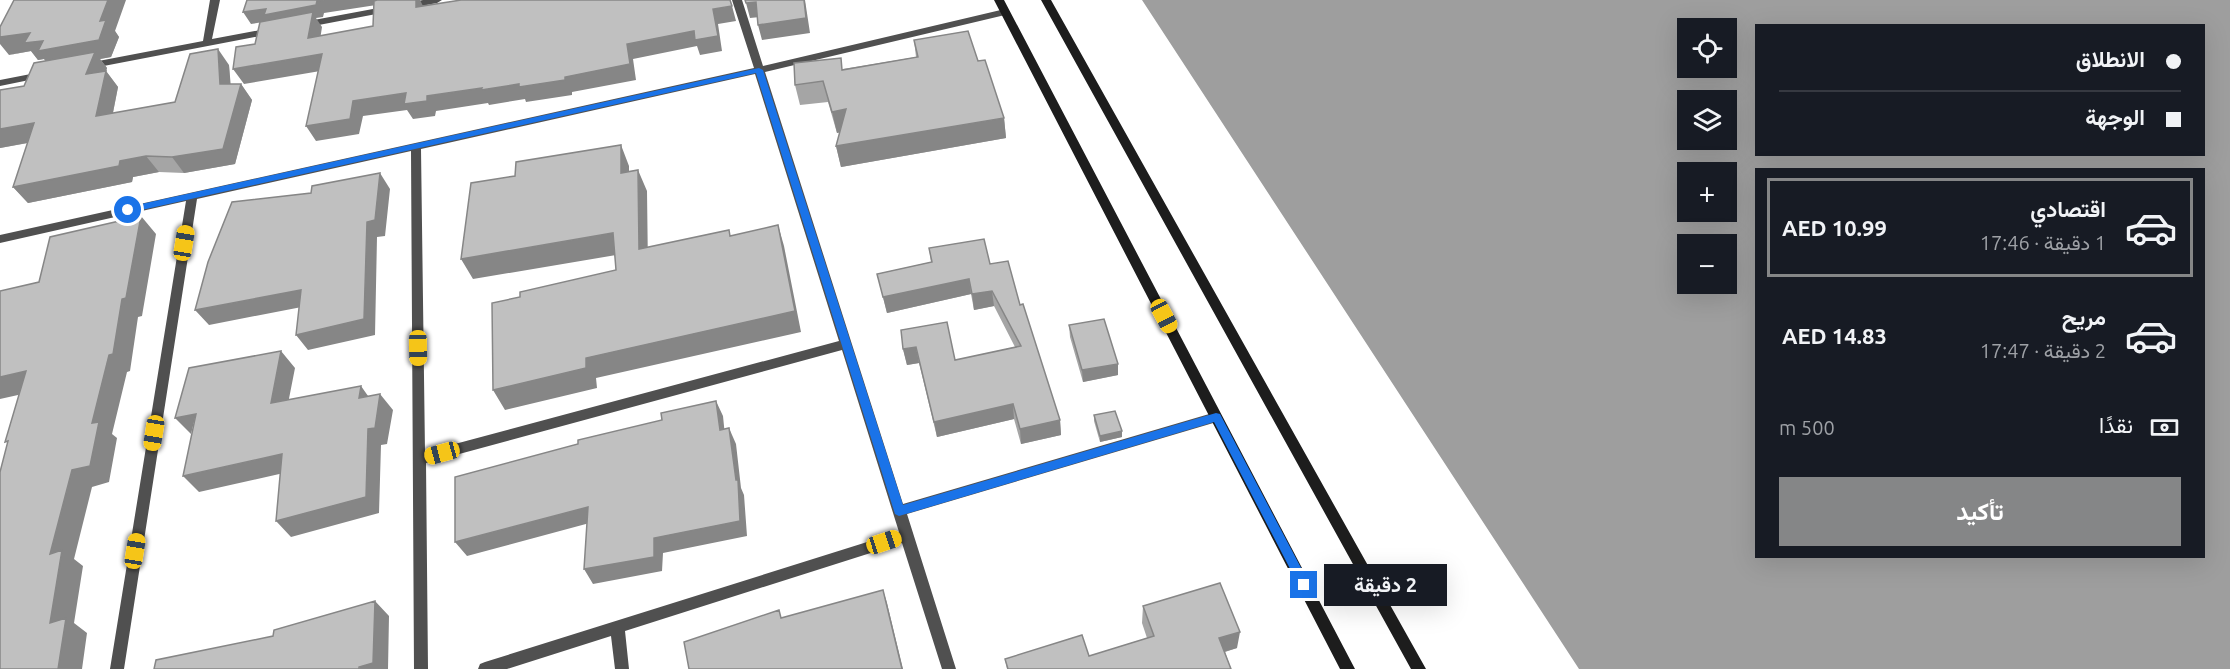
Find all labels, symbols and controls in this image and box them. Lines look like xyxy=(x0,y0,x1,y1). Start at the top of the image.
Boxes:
map controls xyxy=(1677,18,1737,294)
button: locate xyxy=(1677,18,1737,78)
text: الانطلاق xyxy=(2076,46,2145,71)
button: layers xyxy=(1677,90,1737,150)
text: الوجهة xyxy=(2085,104,2145,129)
button: + xyxy=(1677,162,1737,222)
route start xyxy=(114,196,141,223)
text: اقتصادي xyxy=(2030,196,2106,221)
icon: car xyxy=(2124,201,2178,255)
text: AED 10.99 xyxy=(1782,215,1887,240)
car xyxy=(172,224,196,262)
text: 1 دقيقة · 17:46 xyxy=(1980,231,2106,254)
button: − xyxy=(1677,234,1737,294)
car xyxy=(1148,296,1180,336)
text: مريح xyxy=(2062,304,2106,329)
icon: car xyxy=(2124,309,2178,363)
text: AED 14.83 xyxy=(1782,323,1887,348)
car xyxy=(409,330,427,366)
text: 2 دقيقة · 17:47 xyxy=(1980,339,2106,362)
icon: cash xyxy=(2148,411,2181,444)
text: نقدًا xyxy=(2099,412,2133,437)
car xyxy=(142,414,166,452)
text: 500 m xyxy=(1779,416,1835,439)
car xyxy=(422,440,462,466)
button: تأكيد xyxy=(1779,477,2181,546)
car xyxy=(864,528,904,556)
car xyxy=(123,532,147,570)
callout: 2 دقيقة xyxy=(1325,564,1448,606)
route end xyxy=(1290,571,1317,598)
text: 2 دقيقة xyxy=(1354,573,1417,596)

